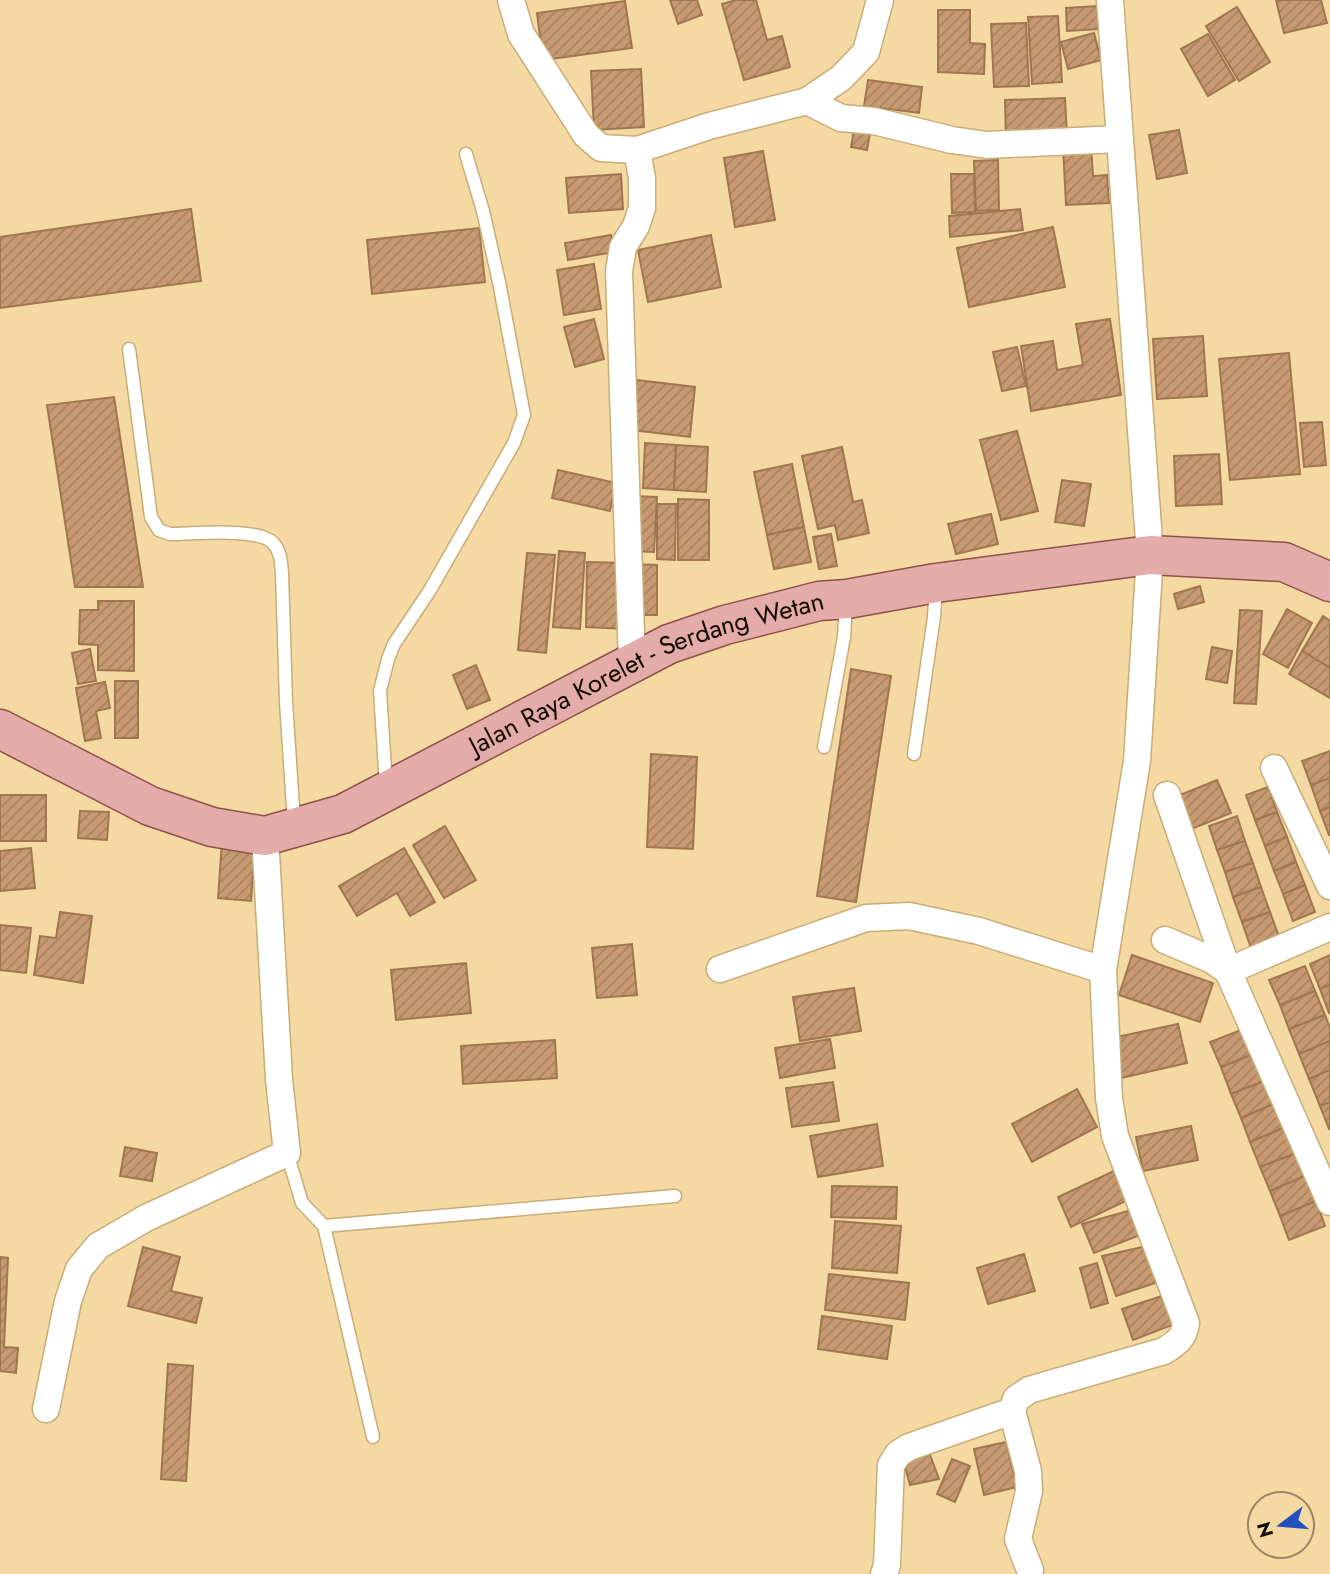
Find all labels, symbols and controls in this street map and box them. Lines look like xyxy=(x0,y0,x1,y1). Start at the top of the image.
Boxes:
street label: Jalan Raya Korelet - Serdang Wetan xyxy=(459,582,828,766)
north arrow xyxy=(1246,1490,1316,1560)
text: N xyxy=(1250,1519,1280,1541)

